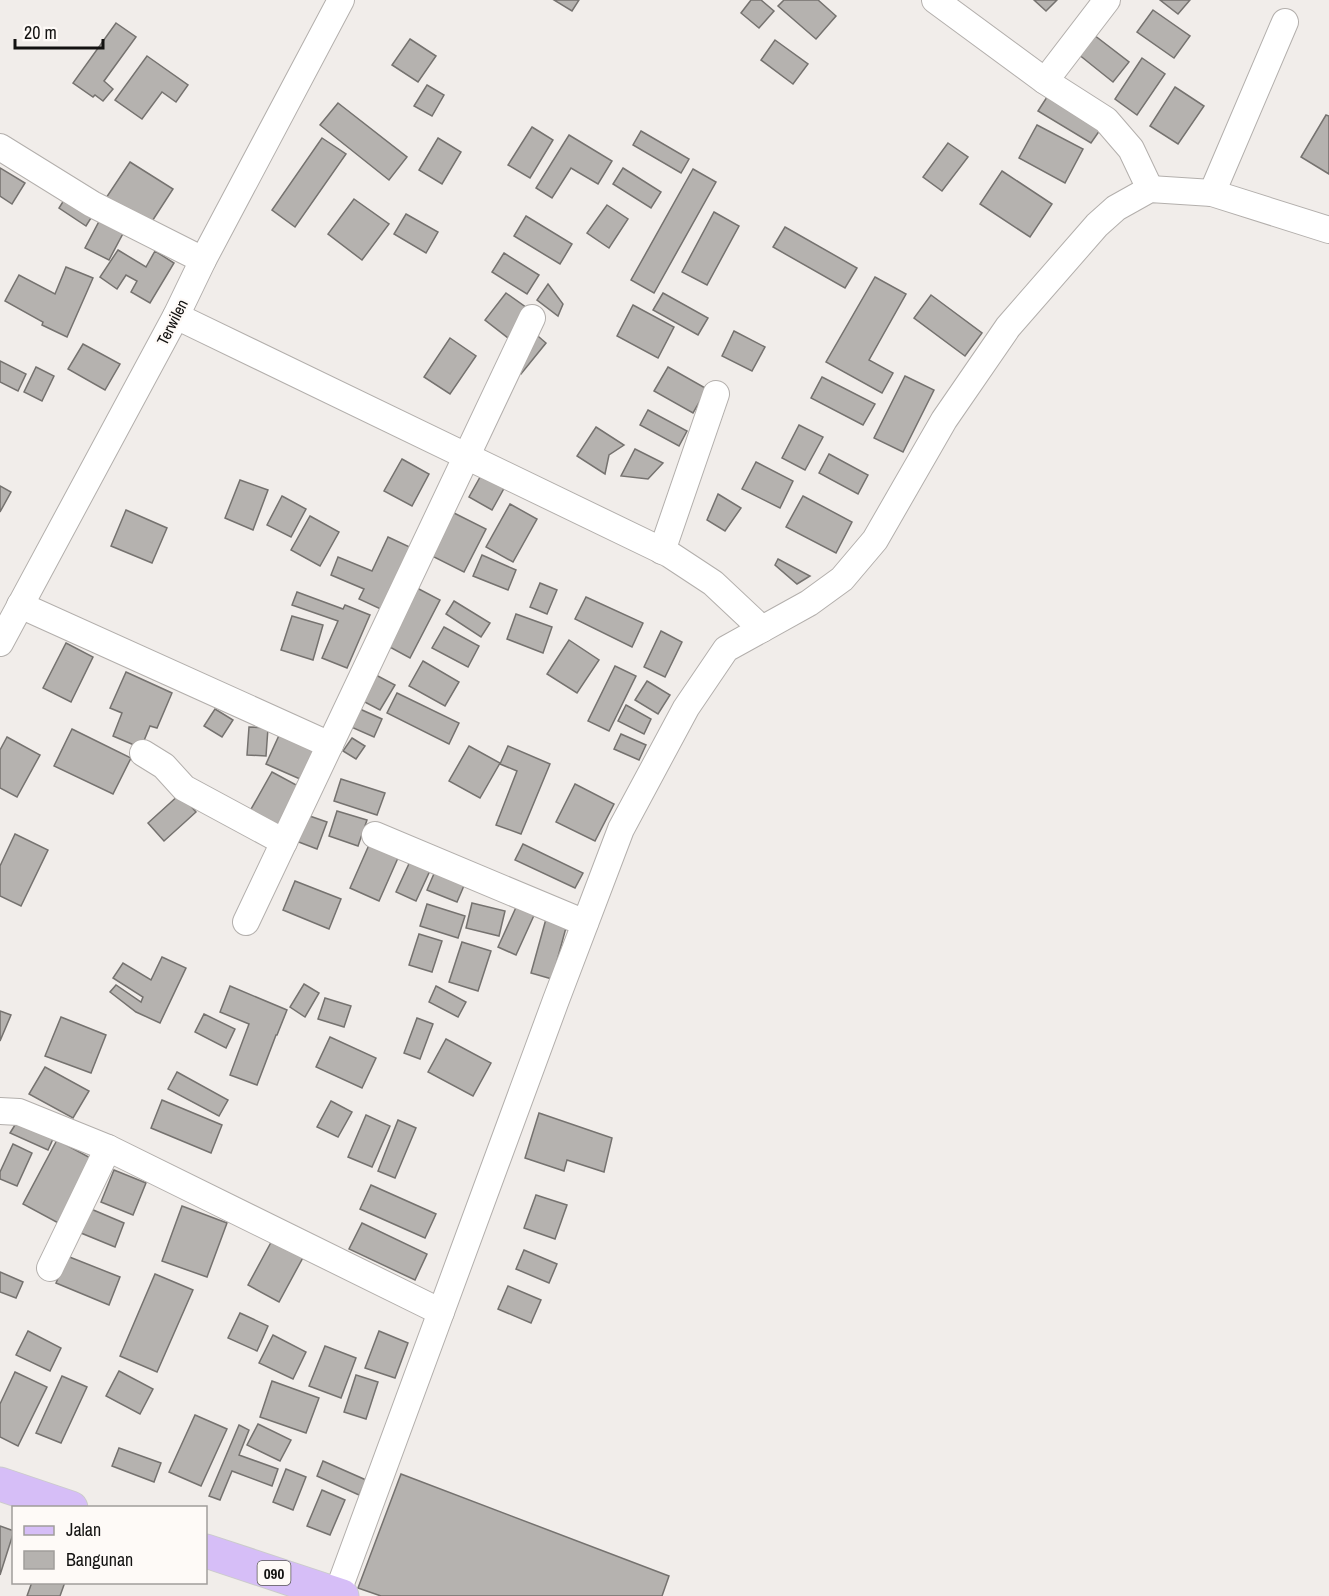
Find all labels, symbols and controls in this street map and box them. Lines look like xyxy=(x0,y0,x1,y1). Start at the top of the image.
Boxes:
scale bar xyxy=(15,12,104,50)
text: 20 m xyxy=(24,20,57,45)
street label: Terwilen xyxy=(151,295,193,349)
legend xyxy=(12,1506,207,1584)
text: Jalan xyxy=(66,1517,101,1542)
text: Bangunan xyxy=(66,1547,133,1572)
road number: 090 xyxy=(258,1561,290,1585)

